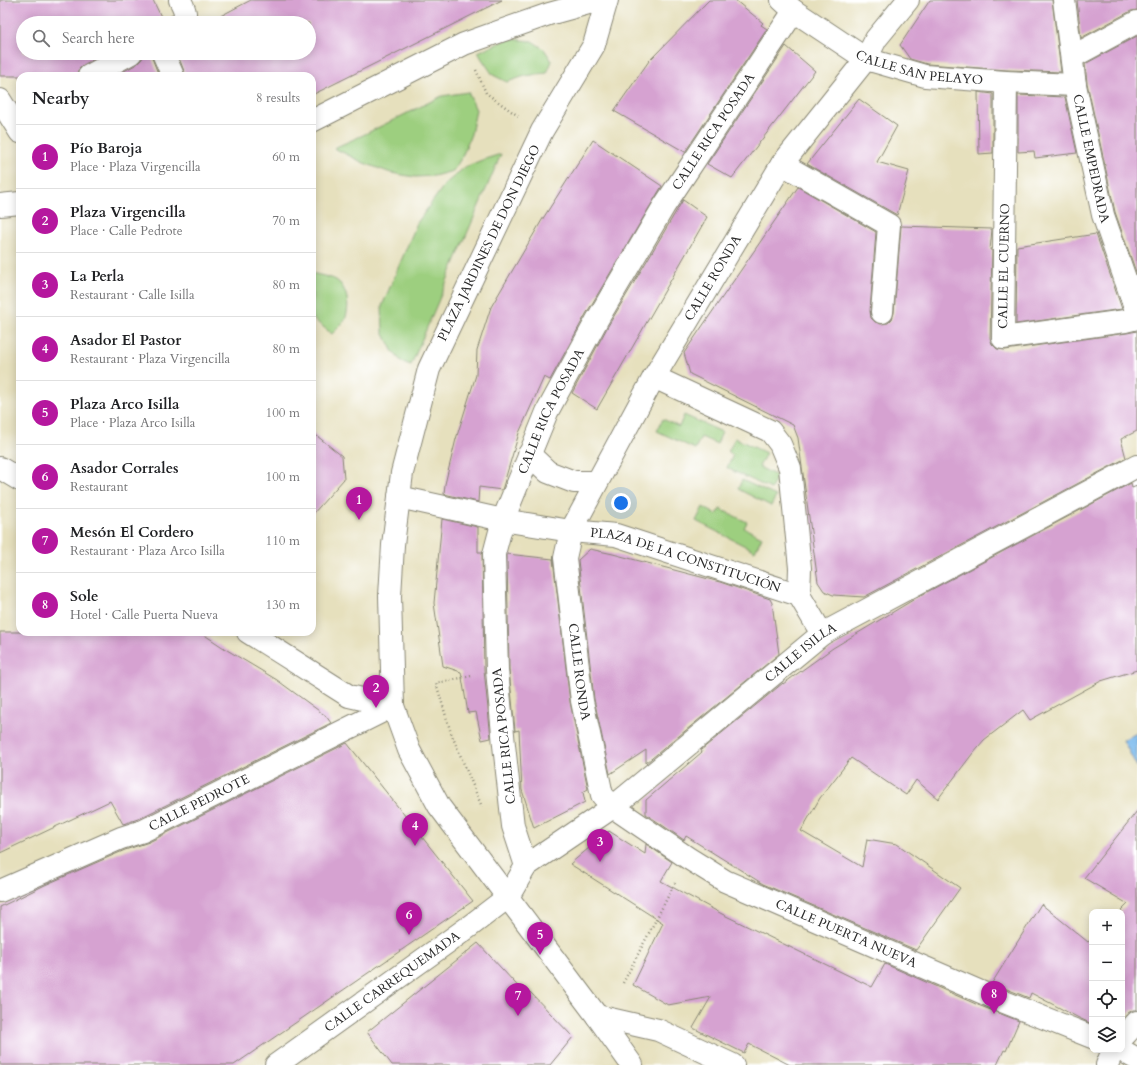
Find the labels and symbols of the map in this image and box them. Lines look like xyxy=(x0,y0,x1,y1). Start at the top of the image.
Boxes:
street label: CALLE SAN PELAYO xyxy=(852,45,984,89)
street label: CALLE RICA POSADA xyxy=(668,69,760,194)
street label: CALLE EMPEDRADA xyxy=(1068,93,1114,226)
street label: PLAZA JARDINES DE DON DIEGO xyxy=(433,142,545,344)
street label: CALLE EL CUERNO xyxy=(994,203,1014,329)
street label: CALLE RONDA xyxy=(680,231,746,324)
street label: CALLE RICA POSADA xyxy=(514,345,589,477)
pin: 1 xyxy=(346,487,372,520)
your location xyxy=(611,493,631,513)
street label: PLAZA DE LA CONSTITUCIÓN xyxy=(590,524,783,597)
street label: CALLE ISILLA xyxy=(761,619,840,687)
street label: CALLE RONDA xyxy=(564,622,595,723)
street label: CALLE RICA POSADA xyxy=(488,666,520,805)
pin: 2 xyxy=(363,675,389,708)
street label: CALLE PEDROTE xyxy=(146,770,253,836)
pin: 4 xyxy=(402,813,428,846)
pin: 3 xyxy=(587,829,613,862)
street label: CALLE PUERTA NUEVA xyxy=(772,895,920,972)
pin: 6 xyxy=(396,902,422,935)
pin: 5 xyxy=(527,922,553,955)
street label: CALLE CARREQUEMADA xyxy=(321,927,464,1036)
pin: 8 xyxy=(981,981,1007,1014)
pin: 7 xyxy=(505,983,531,1016)

